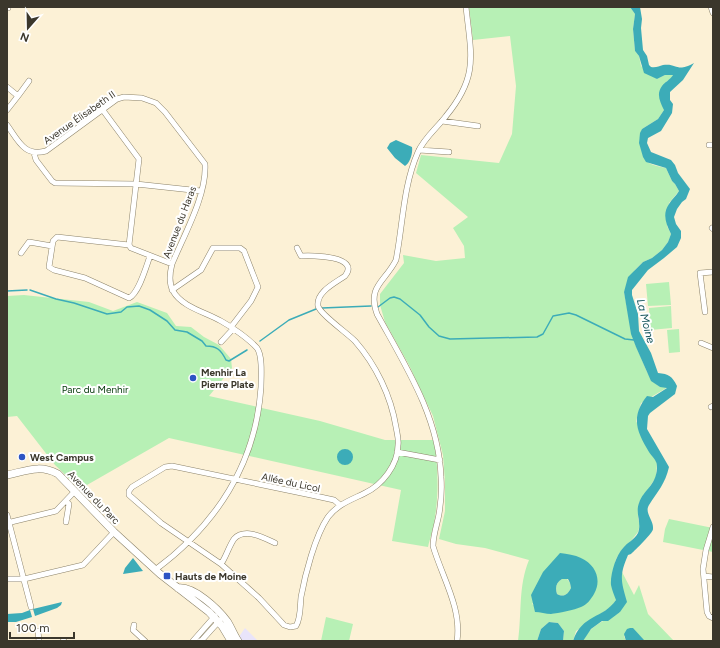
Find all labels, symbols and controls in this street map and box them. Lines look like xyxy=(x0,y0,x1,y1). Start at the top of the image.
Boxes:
north arrow xyxy=(8,8,48,48)
text: N xyxy=(19,29,31,44)
street label: Avenue Élisabeth II xyxy=(41,88,118,147)
street label: Avenue du Haras xyxy=(160,184,199,260)
water label: La Moine xyxy=(634,298,657,345)
place label: Menhir La Pierre Plate xyxy=(201,366,254,391)
marker: Menhir La Pierre Plate xyxy=(188,373,198,383)
park label: Parc du Menhir xyxy=(62,383,129,396)
place label: West Campus xyxy=(30,451,94,464)
marker: West Campus xyxy=(17,452,27,462)
street label: Avenue du Parc xyxy=(65,468,123,527)
street label: Allée du Licol xyxy=(260,470,321,495)
place label: Hauts de Moine xyxy=(175,570,247,583)
marker: Hauts de Moine xyxy=(162,571,172,581)
scale bar xyxy=(10,614,74,640)
text: 100 m xyxy=(16,621,50,635)

